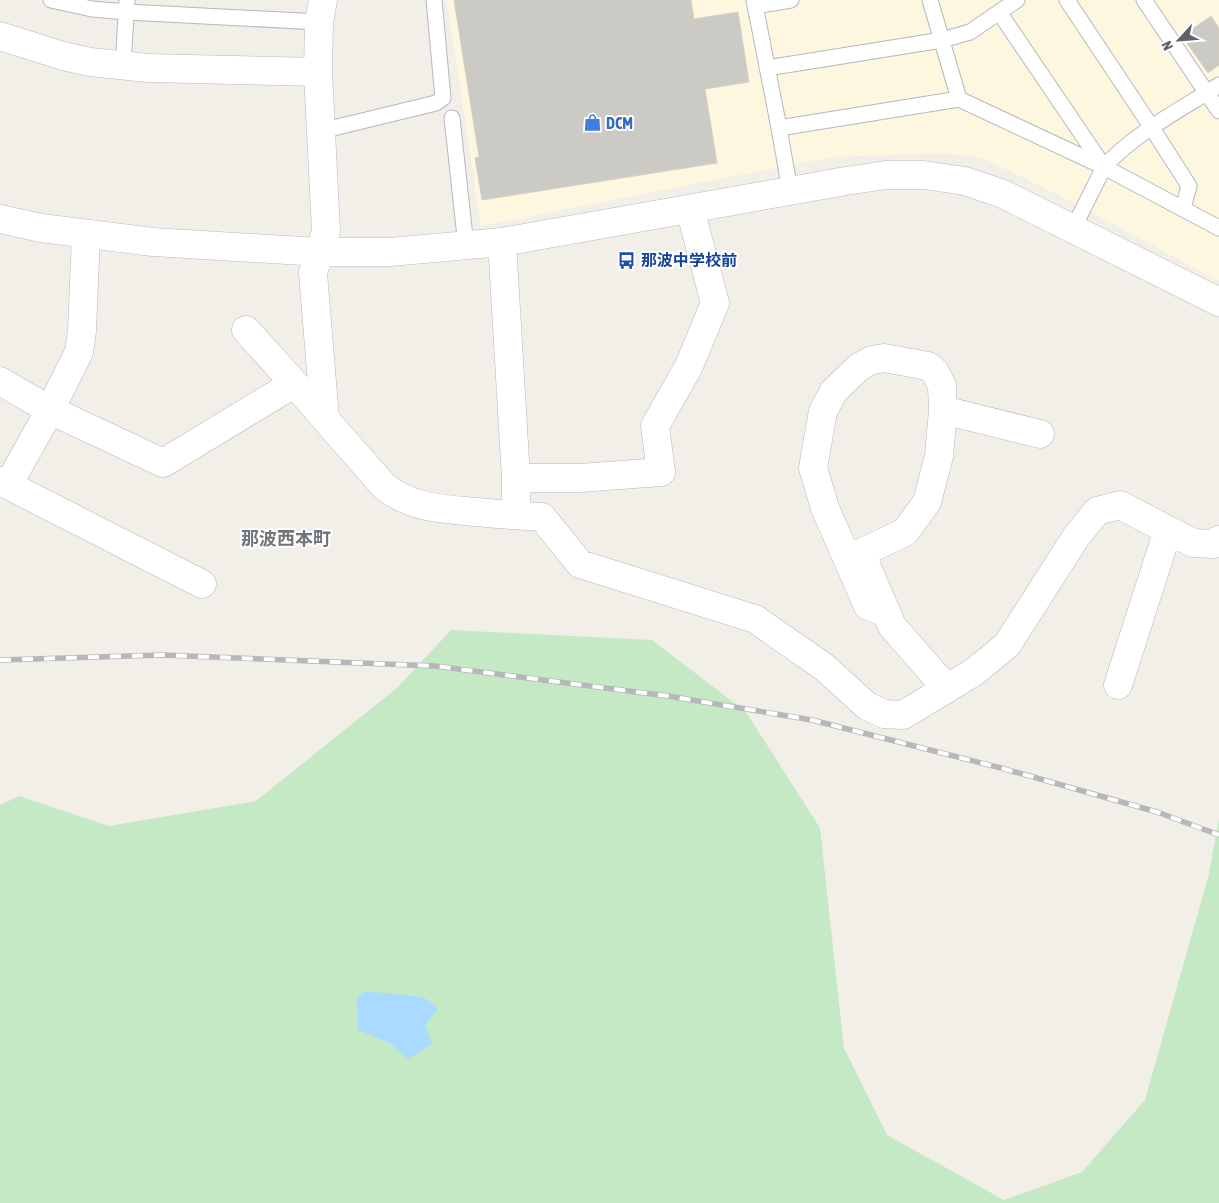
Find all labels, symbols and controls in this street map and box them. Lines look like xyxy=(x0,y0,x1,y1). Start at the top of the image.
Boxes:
north arrow xyxy=(1154,15,1204,65)
text: N xyxy=(1158,38,1176,53)
shop icon: DCM xyxy=(582,113,602,133)
place label: DCM xyxy=(606,114,633,132)
bus stop icon: 那波中学校前 xyxy=(617,250,637,270)
place label: 那波中学校前 xyxy=(641,251,737,269)
district label: 那波西本町 xyxy=(241,528,331,549)

